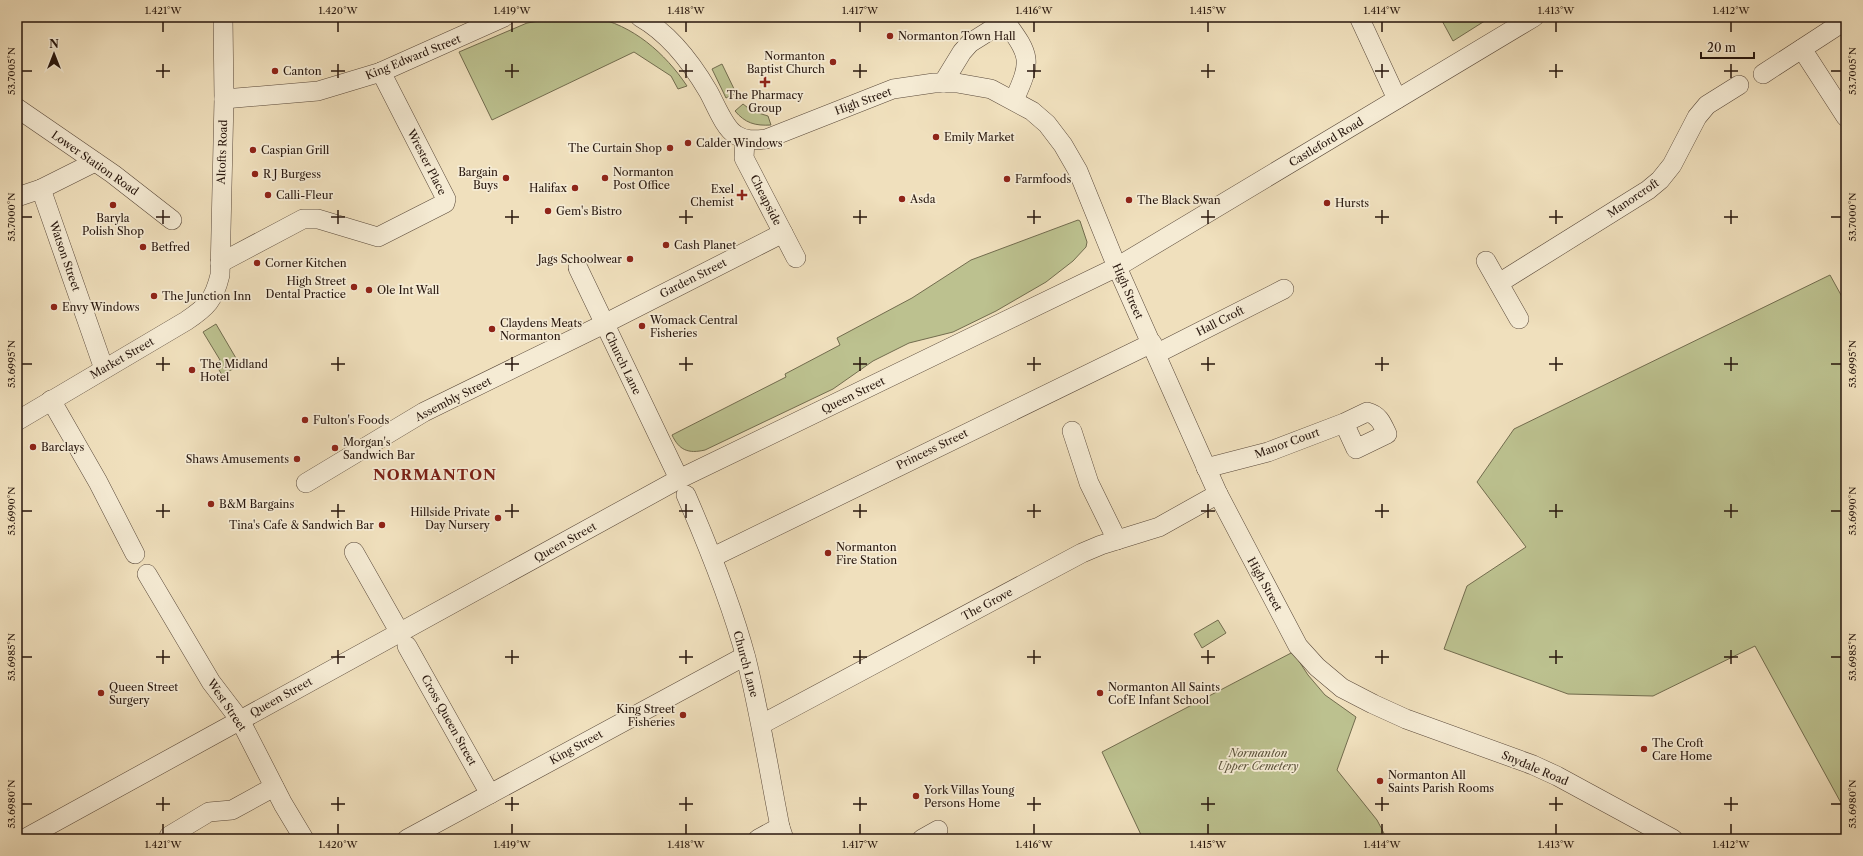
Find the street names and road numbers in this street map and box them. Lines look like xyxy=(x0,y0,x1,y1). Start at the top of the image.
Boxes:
street label: King Edward Street xyxy=(363,31,463,83)
street label: High Street xyxy=(833,84,893,118)
street label: Castleford Road xyxy=(1286,114,1366,170)
street label: Altofts Road xyxy=(214,119,230,185)
street label: Wrester Place xyxy=(404,126,450,197)
street label: Lower Station Road xyxy=(49,128,142,199)
street label: Cheapside xyxy=(747,172,785,228)
street label: Manorcroft xyxy=(1604,175,1662,220)
street label: Watson Street xyxy=(46,218,84,293)
street label: Garden Street xyxy=(657,255,729,301)
street label: High Street xyxy=(1109,261,1147,321)
street label: Hall Croft xyxy=(1194,303,1247,339)
street label: Church Lane xyxy=(602,329,644,397)
street label: Market Street xyxy=(88,334,157,382)
street label: Queen Street xyxy=(819,373,887,416)
street label: Assembly Street xyxy=(412,374,494,425)
street label: Manor Court xyxy=(1253,425,1322,461)
street label: Princess Street xyxy=(894,426,970,472)
street label: Queen Street xyxy=(531,519,599,565)
street label: High Street xyxy=(1244,555,1286,614)
street label: The Grove xyxy=(959,585,1015,623)
street label: Church Lane xyxy=(730,629,762,699)
street label: Cross Queen Street xyxy=(418,672,480,768)
street label: Queen Street xyxy=(247,674,315,720)
street label: West Street xyxy=(204,675,250,734)
street label: King Street xyxy=(547,727,605,767)
street label: Snydale Road xyxy=(1500,748,1571,788)

